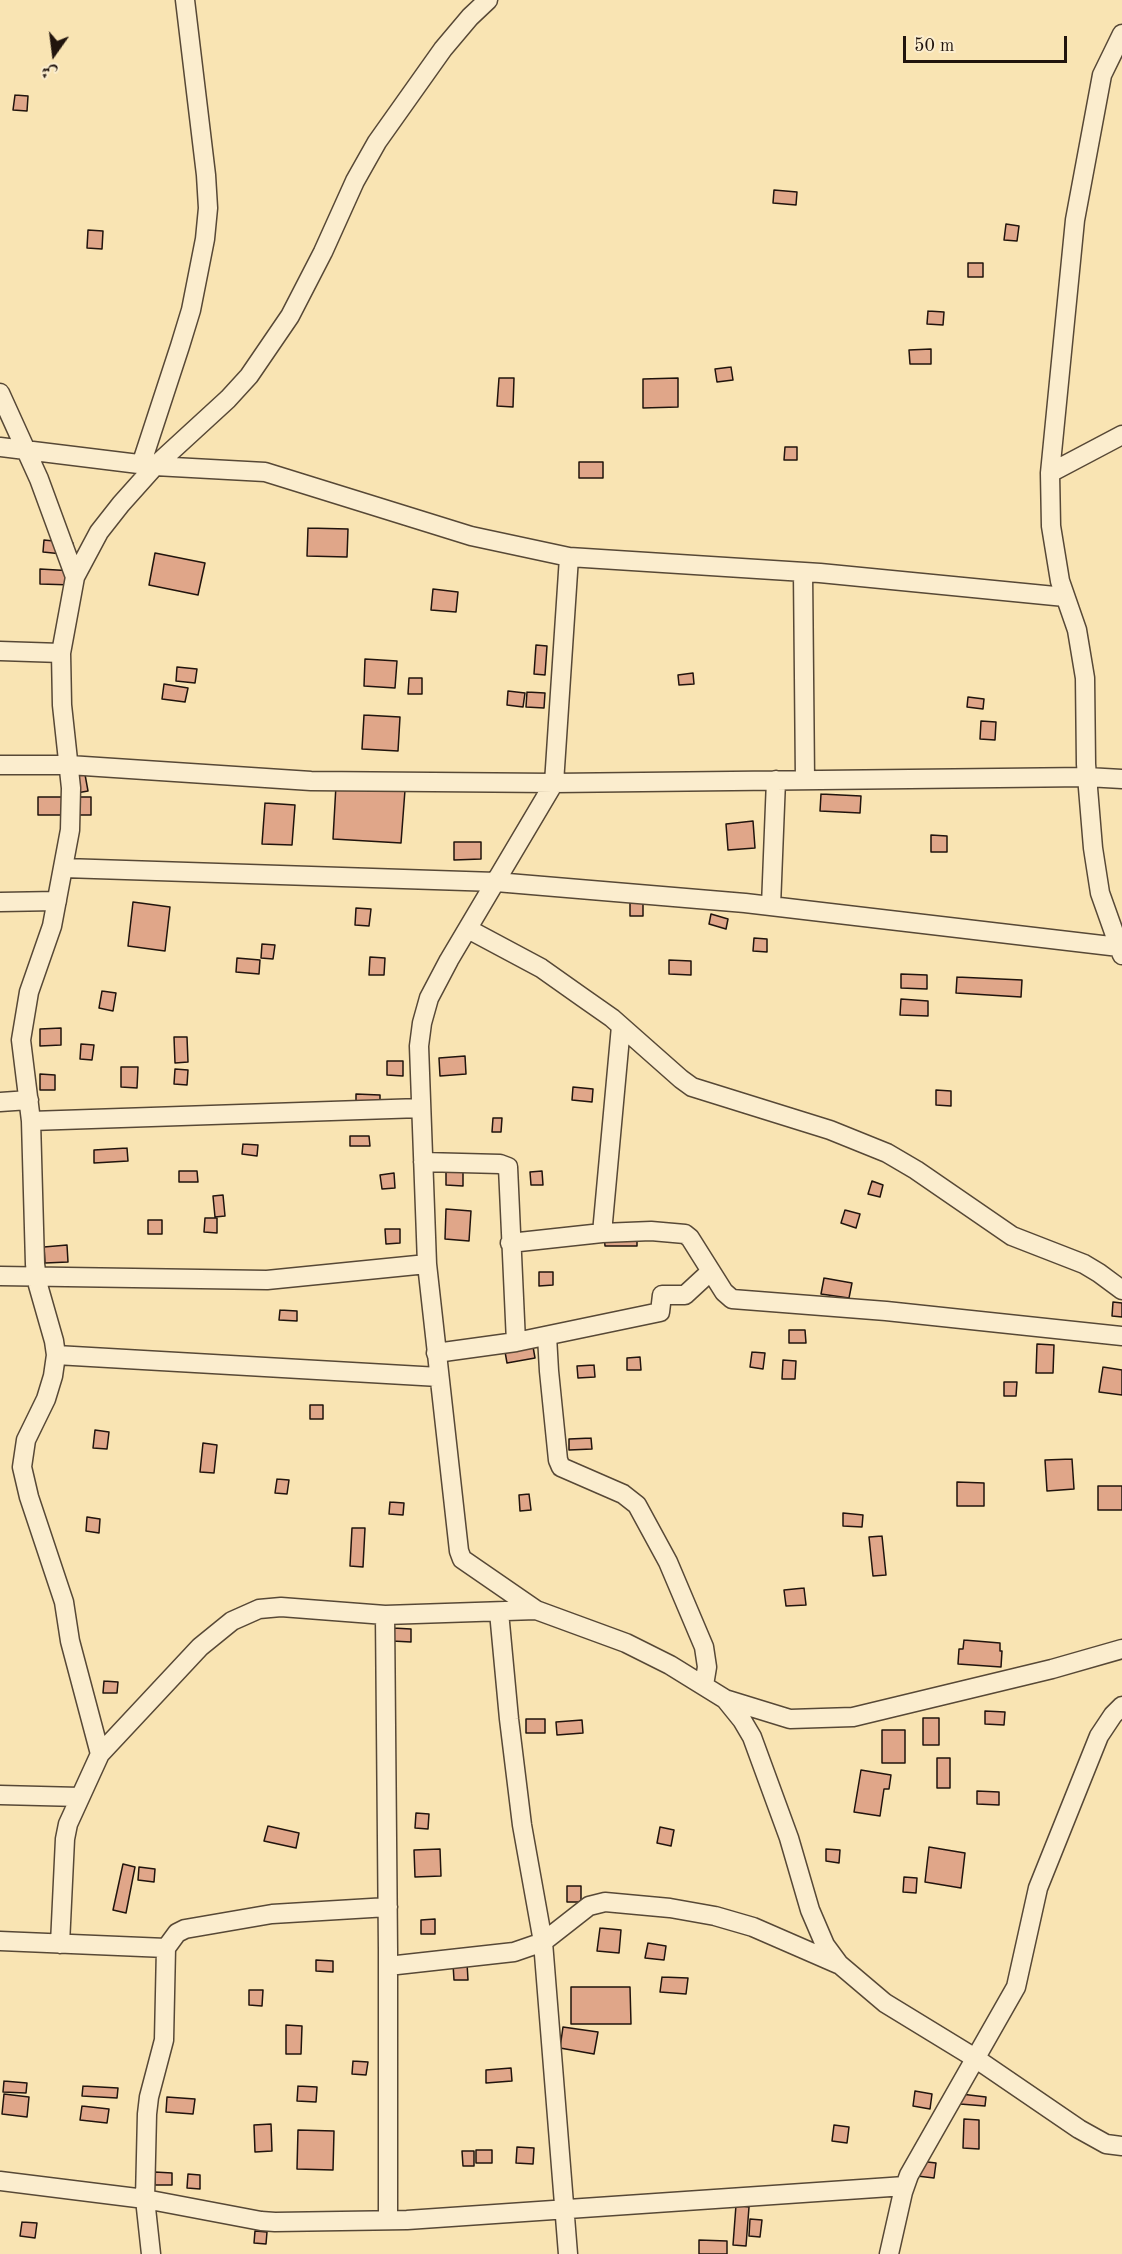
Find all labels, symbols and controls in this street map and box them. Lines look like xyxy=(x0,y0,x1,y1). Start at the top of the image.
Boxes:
north arrow xyxy=(24,24,84,84)
scale bar xyxy=(906,24,1070,62)
text: 50 m xyxy=(914,37,954,55)
text: ش xyxy=(40,62,59,81)

